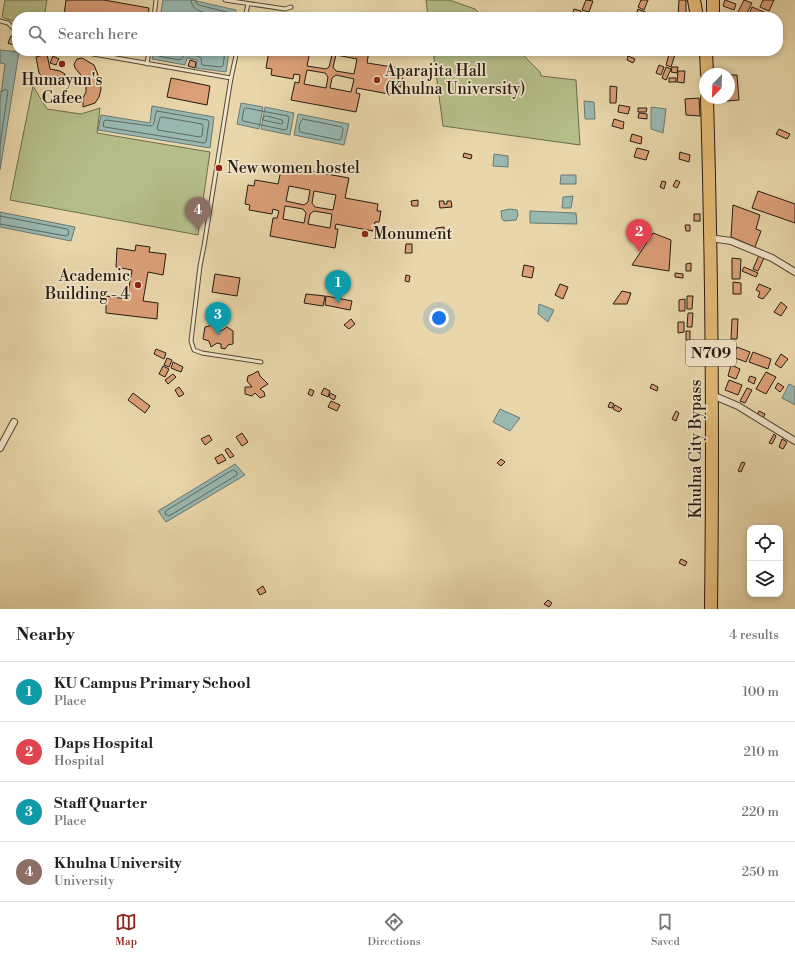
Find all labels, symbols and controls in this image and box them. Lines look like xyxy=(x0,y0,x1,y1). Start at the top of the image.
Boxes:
search box xyxy=(12,12,783,56)
icon: search xyxy=(26,23,48,45)
text: Search here xyxy=(58,25,138,44)
marker: Humayun's Cafee xyxy=(57,59,67,69)
place label: Aparajita Hall (Khulna University) xyxy=(384,61,525,99)
north arrow xyxy=(699,68,735,104)
place label: Humayun's Cafee xyxy=(22,70,102,108)
marker: Aparajita Hall (Khulna University) xyxy=(372,75,382,85)
place label: New women hostel xyxy=(227,158,360,178)
marker: New women hostel xyxy=(214,163,224,173)
pin: 4 xyxy=(185,197,211,230)
pin: 2 xyxy=(626,219,652,252)
place label: Monument xyxy=(373,224,452,244)
marker: Monument xyxy=(360,229,370,239)
place label: Academic Building - 4 xyxy=(44,266,130,304)
pin: 1 xyxy=(325,270,351,303)
marker: Academic Building - 4 xyxy=(133,280,143,290)
pin: 3 xyxy=(205,302,231,335)
your location xyxy=(429,308,449,328)
road number: N709 xyxy=(686,340,736,366)
street label: Khulna City Bypass xyxy=(686,380,706,518)
map controls xyxy=(747,525,783,597)
button: locate xyxy=(747,525,783,561)
button: layers xyxy=(747,561,783,597)
text: Nearby xyxy=(16,624,75,646)
text: 4 results xyxy=(729,627,779,643)
text: KU Campus Primary School xyxy=(54,674,251,693)
text: 1 xyxy=(26,684,32,700)
text: 100 m xyxy=(743,684,779,700)
text: Place xyxy=(54,693,86,709)
text: Daps Hospital xyxy=(54,734,153,753)
text: 2 xyxy=(25,744,33,760)
text: 210 m xyxy=(744,744,779,760)
text: Hospital xyxy=(54,753,104,769)
text: Staff Quarter xyxy=(54,794,147,813)
text: 3 xyxy=(25,804,33,820)
text: 220 m xyxy=(741,804,779,820)
text: Place xyxy=(54,813,86,829)
text: Khulna University xyxy=(54,854,182,873)
text: 4 xyxy=(25,864,33,880)
text: 250 m xyxy=(742,864,779,880)
text: University xyxy=(54,873,115,889)
tab: Map xyxy=(115,911,137,949)
tab: Directions xyxy=(368,911,421,949)
tab: Saved xyxy=(651,911,680,949)

